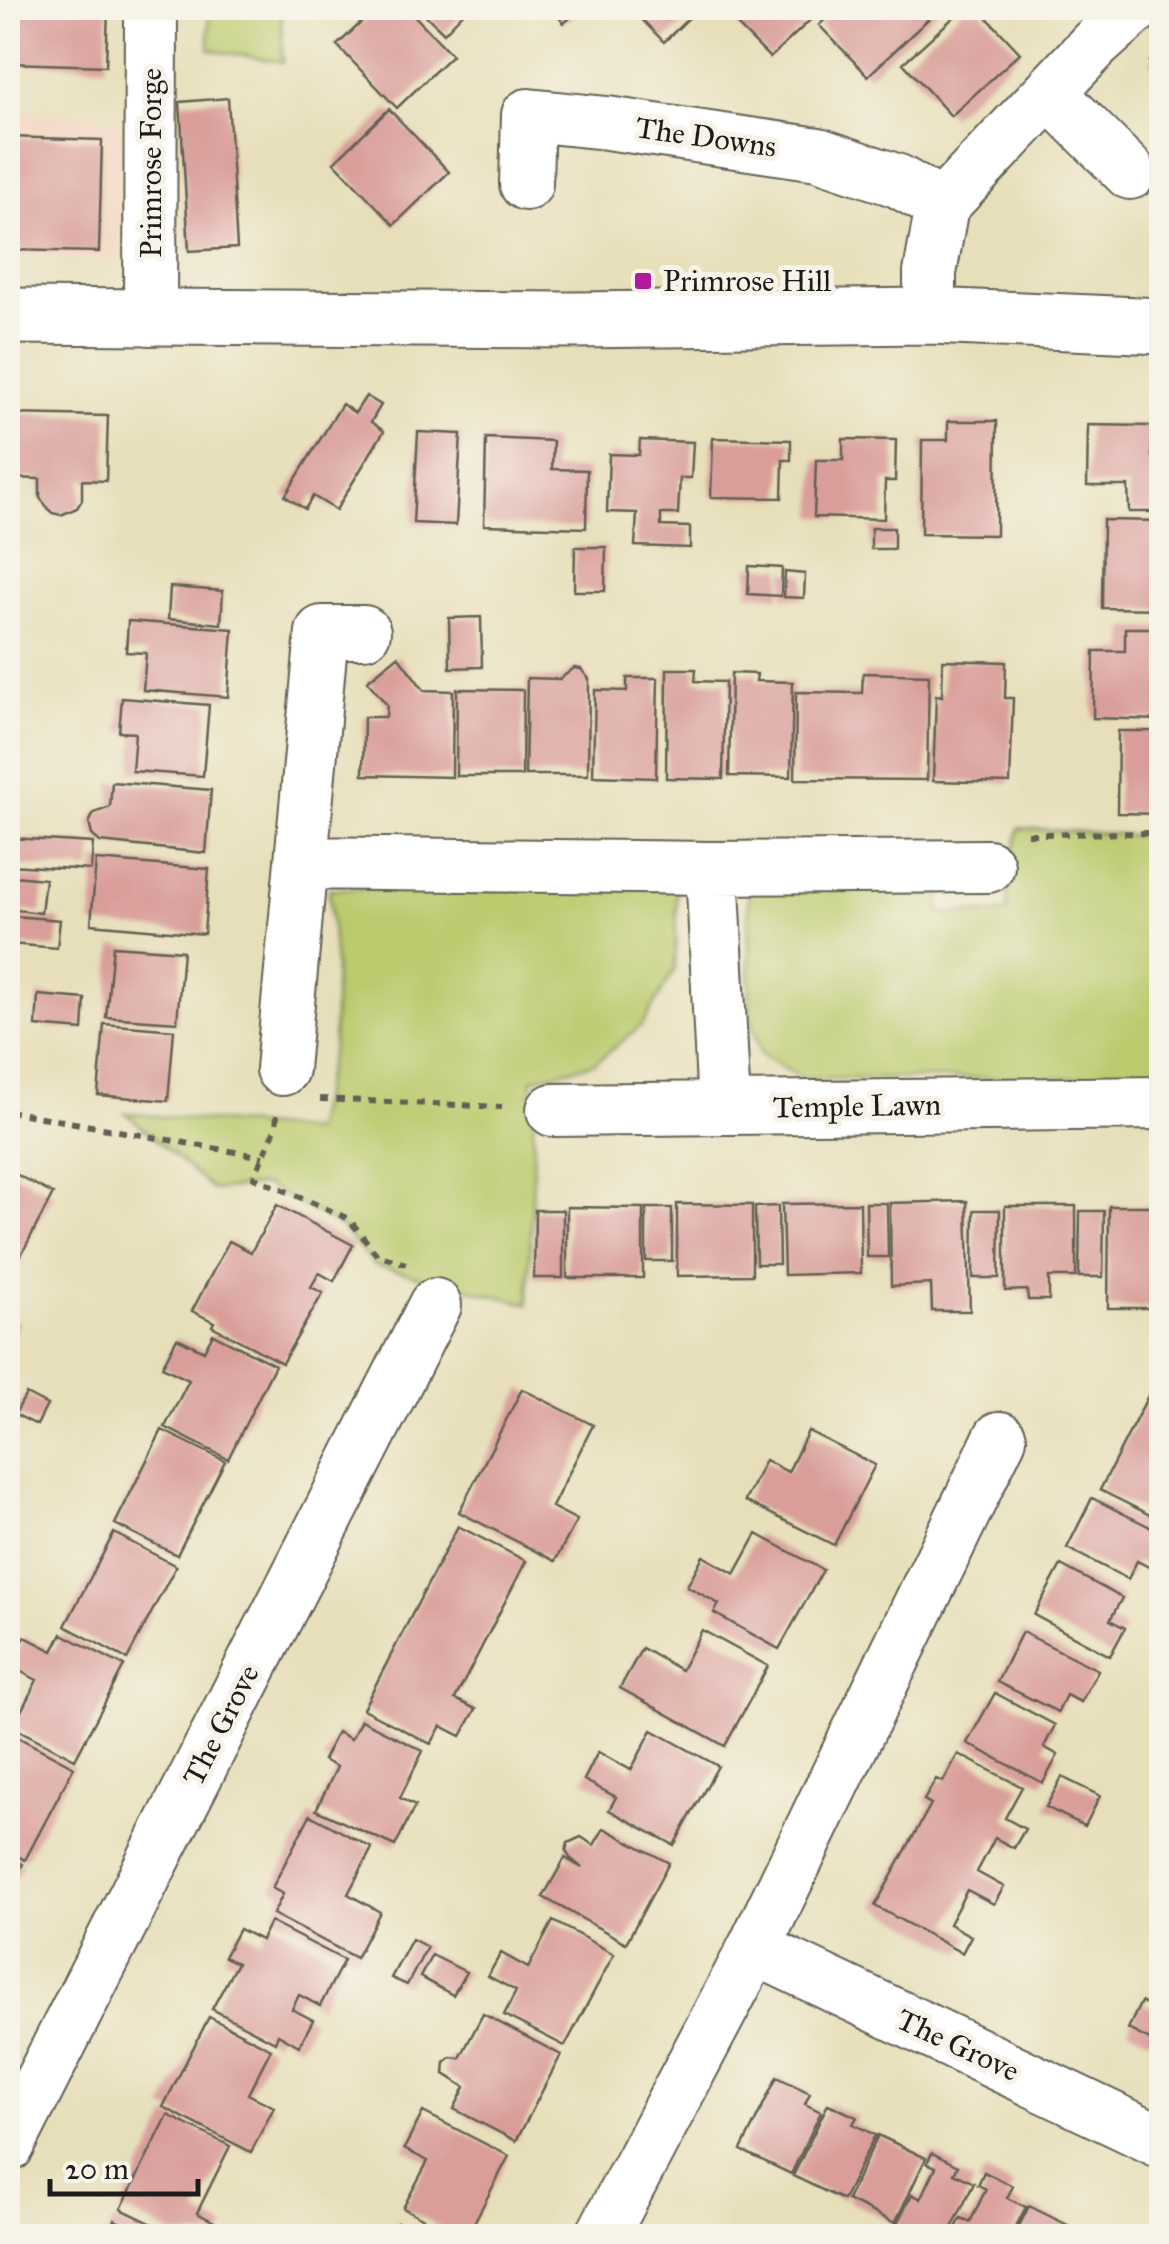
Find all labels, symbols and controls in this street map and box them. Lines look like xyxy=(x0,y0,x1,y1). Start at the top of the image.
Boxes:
street label: Primrose Forge xyxy=(133,68,169,258)
street label: The Downs xyxy=(633,109,779,165)
place label: Primrose Hill xyxy=(663,263,832,299)
marker: Primrose Hill xyxy=(632,270,654,292)
street label: Temple Lawn xyxy=(773,1087,941,1125)
street label: The Grove xyxy=(175,1659,267,1791)
street label: The Grove xyxy=(891,2001,1025,2089)
scale bar xyxy=(50,2134,198,2196)
text: 20 m xyxy=(65,2151,129,2187)

